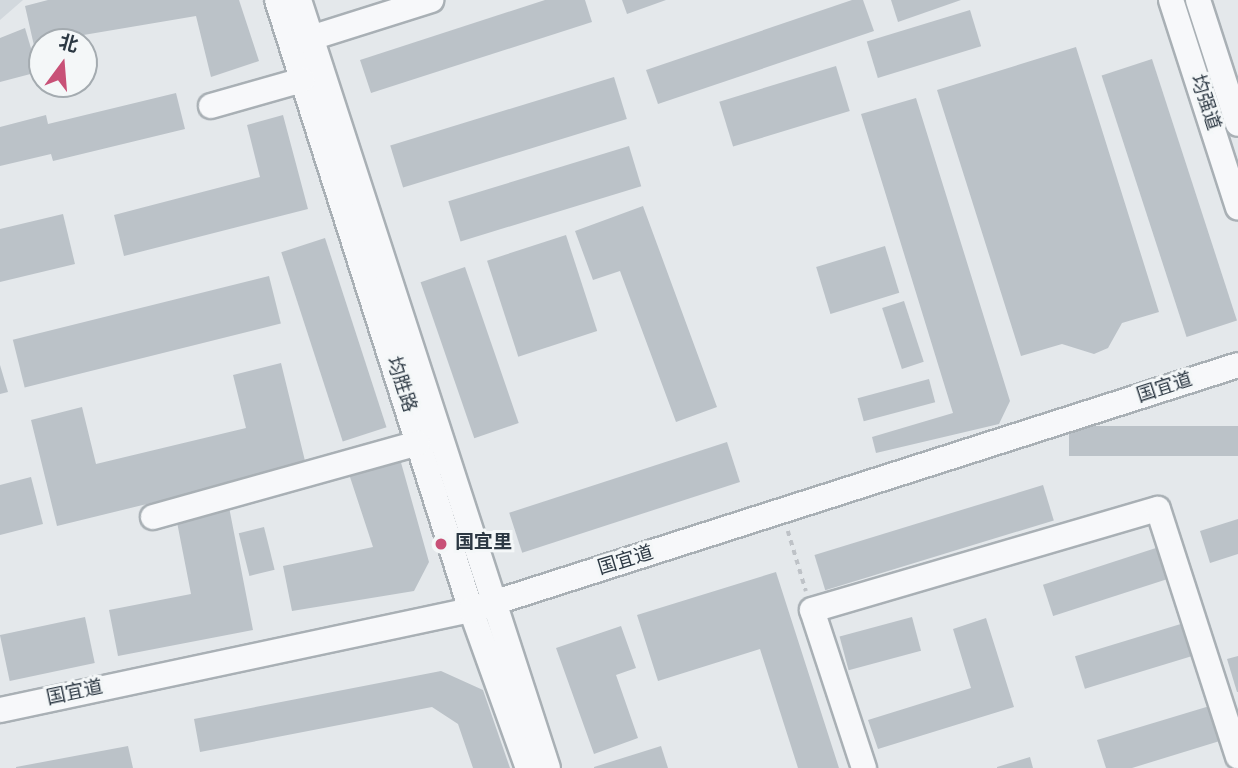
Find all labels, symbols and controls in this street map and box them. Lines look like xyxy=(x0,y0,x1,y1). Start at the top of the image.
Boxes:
north arrow xyxy=(28,28,98,98)
text: 北 xyxy=(56,31,81,59)
street label: 均强道 xyxy=(1184,72,1224,134)
street label: 均胜路 xyxy=(380,354,420,416)
street label: 国宜道 xyxy=(1134,369,1196,409)
place label: 国宜里 xyxy=(455,533,512,555)
marker: 国宜里 xyxy=(433,536,449,552)
street label: 国宜道 xyxy=(595,543,657,581)
street label: 国宜道 xyxy=(45,677,105,711)

